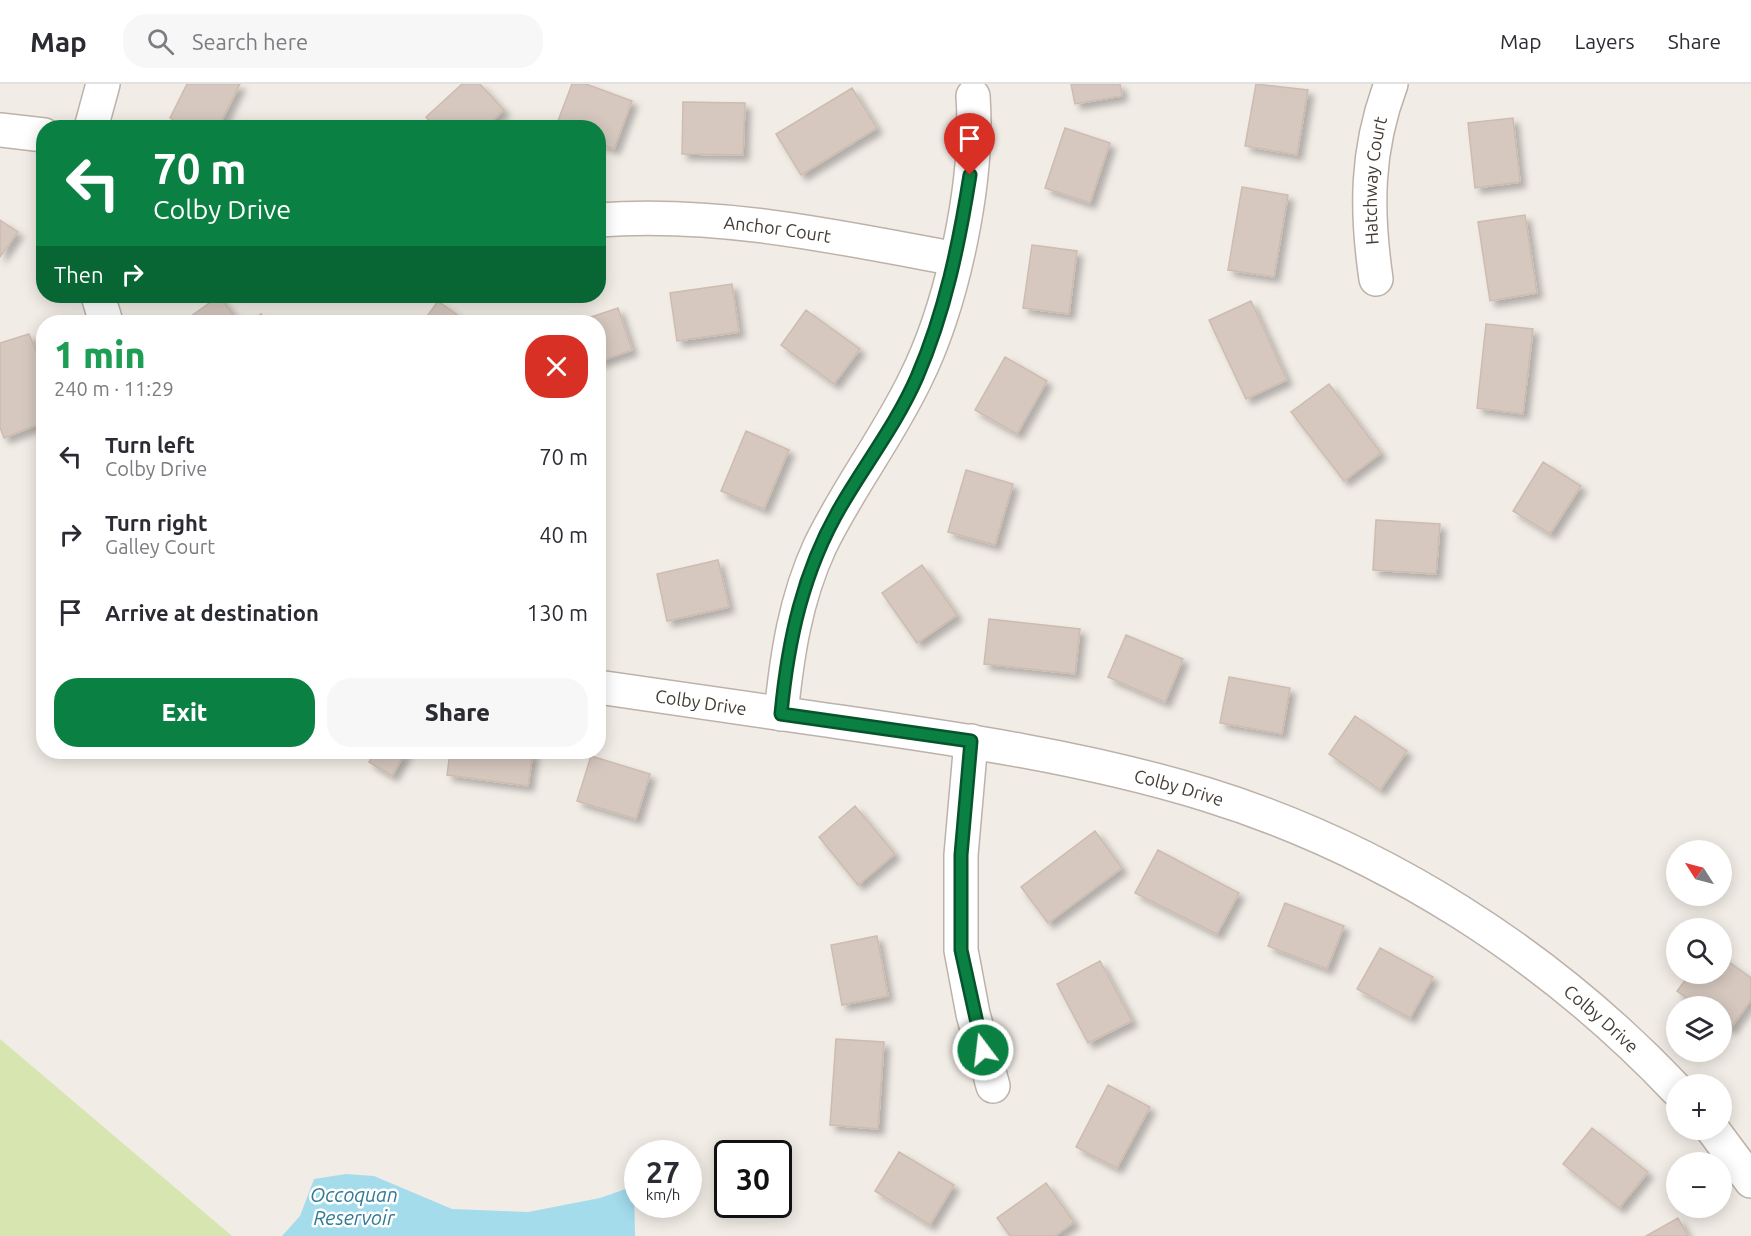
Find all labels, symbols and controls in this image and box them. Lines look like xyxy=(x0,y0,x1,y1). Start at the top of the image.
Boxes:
search box xyxy=(123,14,543,68)
icon: search xyxy=(144,25,177,58)
text: Map xyxy=(30,26,87,57)
text: Search here xyxy=(192,29,308,54)
text: Map xyxy=(1500,29,1541,53)
text: Layers xyxy=(1574,29,1635,53)
text: Share xyxy=(1668,29,1721,53)
pin xyxy=(944,113,995,175)
street label: Hatchway Court xyxy=(1360,114,1390,246)
icon: arrive xyxy=(953,122,986,155)
icon: left xyxy=(54,144,132,222)
text: 70 m xyxy=(153,145,247,192)
text: Colby Drive xyxy=(153,194,291,224)
street label: Anchor Court xyxy=(723,212,832,246)
icon: right xyxy=(116,258,149,291)
text: Then xyxy=(54,262,104,287)
text: 1 min xyxy=(54,334,146,375)
button: close xyxy=(525,335,588,398)
text: 240 m · 11:29 xyxy=(54,377,174,400)
text: Turn left xyxy=(105,432,195,457)
icon: left xyxy=(54,440,87,473)
text: 70 m xyxy=(539,444,588,469)
text: Colby Drive xyxy=(105,457,207,480)
text: Turn right xyxy=(105,510,207,535)
icon: right xyxy=(54,518,87,551)
text: 40 m xyxy=(539,522,588,547)
text: Galley Court xyxy=(105,535,215,558)
icon: arrive xyxy=(54,596,87,629)
text: Arrive at destination xyxy=(105,600,319,625)
text: 130 m xyxy=(527,600,588,625)
button: Exit xyxy=(54,678,315,747)
button: Share xyxy=(327,678,588,747)
street label: Colby Drive xyxy=(654,685,748,718)
street label: Colby Drive xyxy=(1132,765,1226,809)
north arrow xyxy=(1666,840,1732,906)
map controls xyxy=(1666,840,1732,1218)
button: search xyxy=(1666,918,1732,984)
street label: Colby Drive xyxy=(1560,980,1643,1056)
button: layers xyxy=(1666,996,1732,1062)
position arrow xyxy=(951,1018,1015,1082)
button: + xyxy=(1666,1074,1732,1140)
speed limit sign: 30 xyxy=(714,1140,792,1218)
button: − xyxy=(1666,1152,1732,1218)
text: 27 xyxy=(646,1155,680,1189)
water label: Occoquan Reservoir xyxy=(310,1183,398,1229)
text: km/h xyxy=(646,1186,680,1203)

